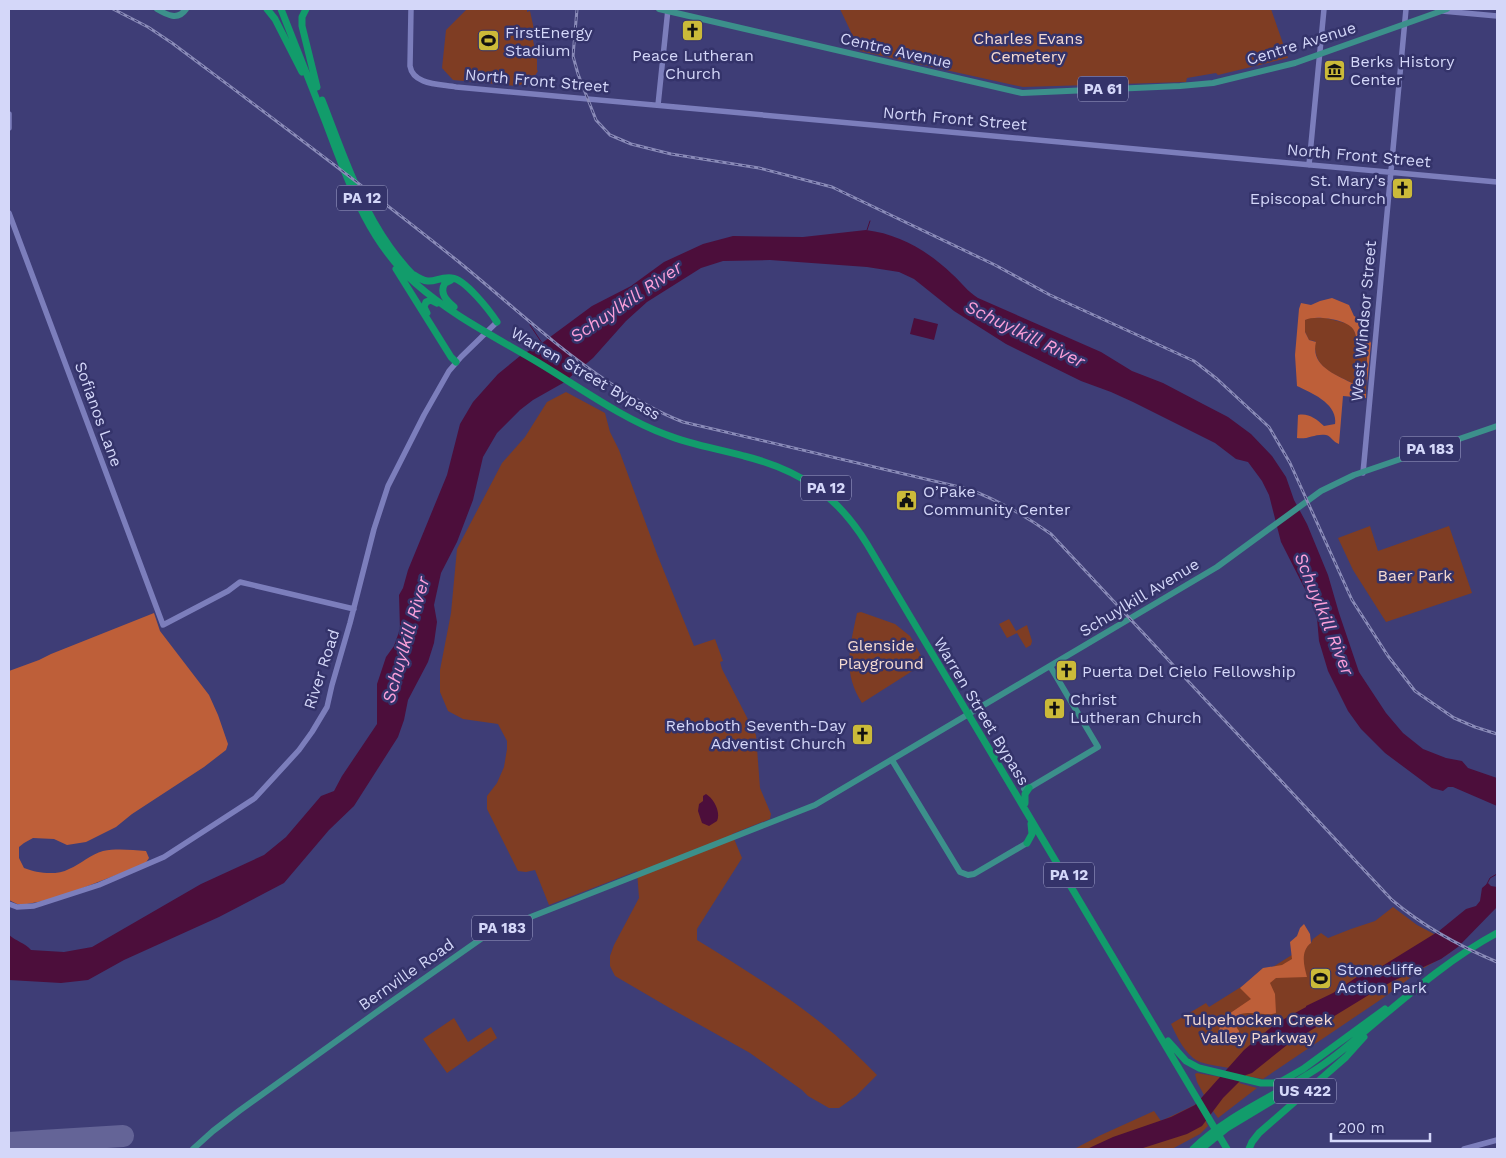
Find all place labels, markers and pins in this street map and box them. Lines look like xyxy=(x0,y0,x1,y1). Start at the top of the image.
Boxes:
church icon: Peace Lutheran Church xyxy=(681,19,705,43)
place label: FirstEnergy Stadium xyxy=(505,23,593,60)
sports icon: FirstEnergy Stadium xyxy=(477,29,501,53)
place label: Peace Lutheran Church xyxy=(632,46,754,83)
place label: Berks History Center xyxy=(1350,52,1455,89)
museum icon: Berks History Center xyxy=(1322,58,1346,82)
place label: St. Mary's Episcopal Church xyxy=(1250,171,1386,208)
church icon: St. Mary's Episcopal Church xyxy=(1390,177,1414,201)
place label: O’Pake Community Center xyxy=(923,482,1071,519)
public building icon: O’Pake Community Center xyxy=(895,488,919,512)
church icon: Puerta Del Cielo Fellowship xyxy=(1054,659,1078,683)
place label: Puerta Del Cielo Fellowship xyxy=(1082,662,1296,681)
place label: Christ Lutheran Church xyxy=(1070,690,1202,727)
church icon: Christ Lutheran Church xyxy=(1042,696,1066,720)
place label: Rehoboth Seventh-Day Adventist Church xyxy=(666,716,847,753)
church icon: Rehoboth Seventh-Day Adventist Church xyxy=(850,722,874,746)
place label: Stonecliffe Action Park xyxy=(1337,960,1427,997)
sports icon: Stonecliffe Action Park xyxy=(1309,966,1333,990)

